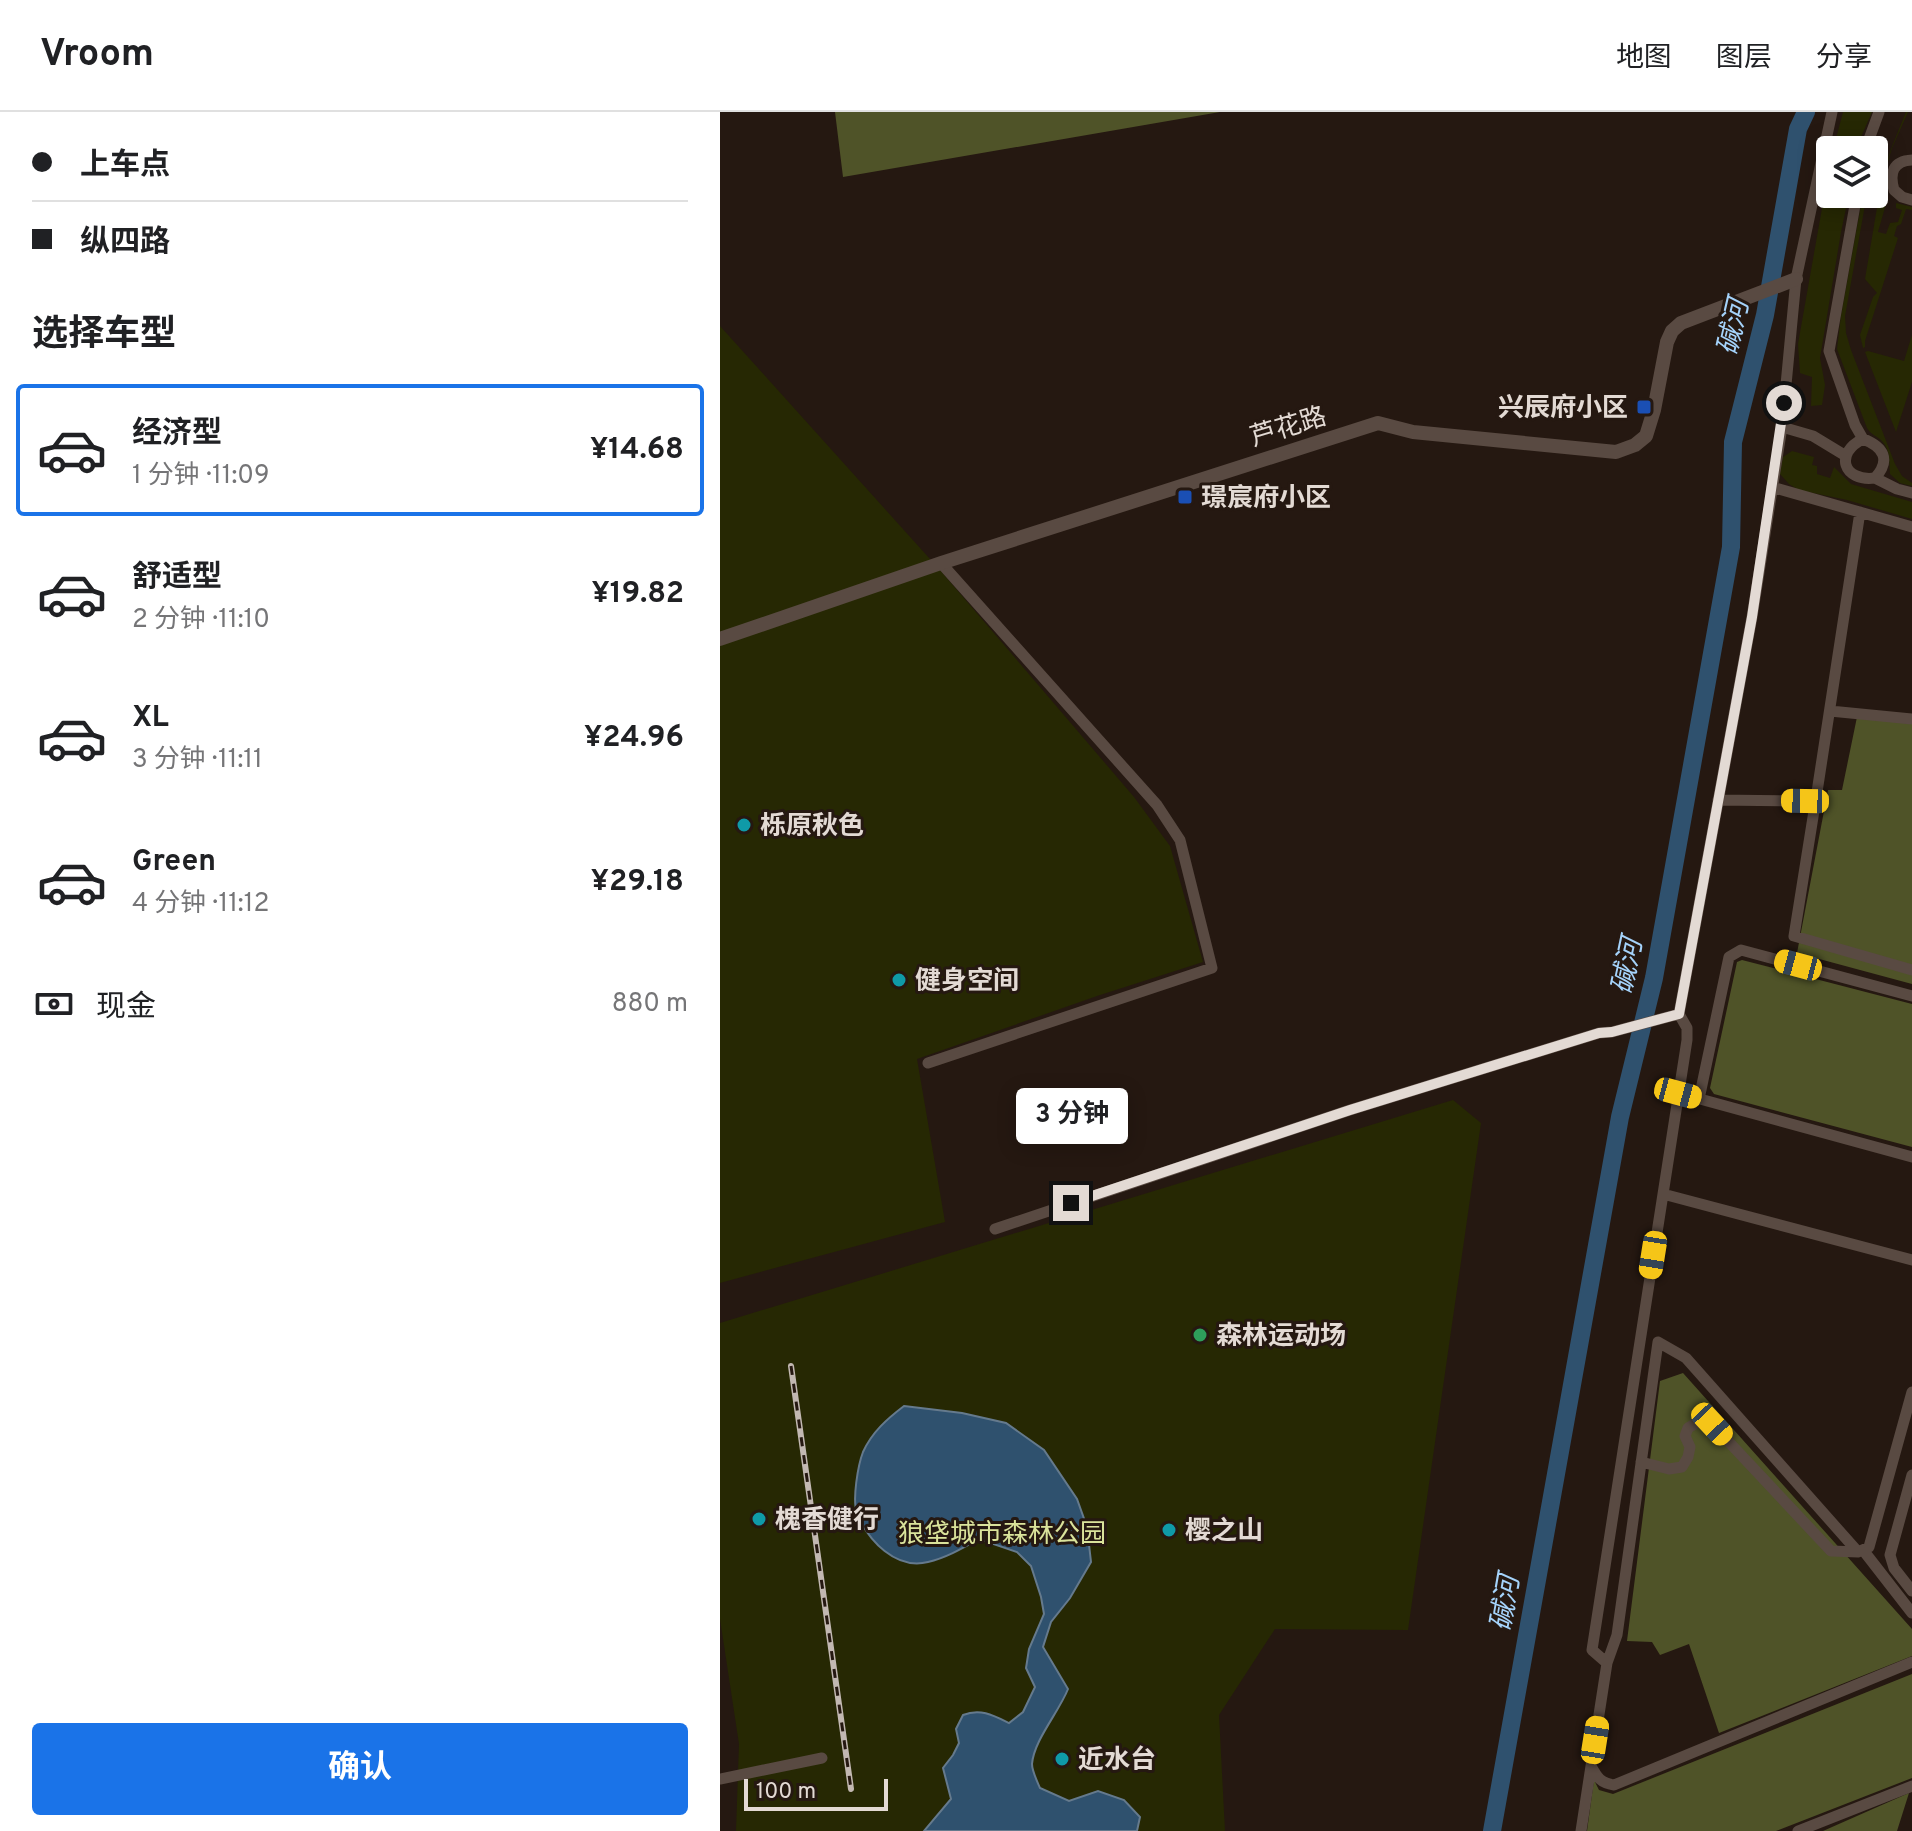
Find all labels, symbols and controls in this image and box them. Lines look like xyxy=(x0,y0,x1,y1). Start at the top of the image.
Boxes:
text: Vroom xyxy=(40,31,154,80)
text: 地图 xyxy=(1616,41,1672,77)
text: 图层 xyxy=(1716,41,1772,77)
text: 分享 xyxy=(1816,41,1872,77)
map controls xyxy=(1816,136,1888,208)
button: layers xyxy=(1816,136,1888,208)
text: 上车点 xyxy=(80,148,170,185)
text: 纵四路 xyxy=(80,225,170,262)
water label: 碱河 xyxy=(1711,291,1760,359)
text: 选择车型 xyxy=(32,313,176,359)
route start xyxy=(1766,385,1802,421)
place label: 兴辰府小区 xyxy=(1498,393,1628,426)
marker: 兴辰府小区 xyxy=(1635,398,1653,416)
street label: 芦花路 xyxy=(1247,401,1331,456)
icon: car xyxy=(36,414,108,486)
text: 经济型 xyxy=(132,416,222,453)
text: ¥14.68 xyxy=(590,432,684,469)
text: 1 分钟 · 11:09 xyxy=(132,460,270,493)
place label: 璟宸府小区 xyxy=(1201,483,1331,516)
marker: 璟宸府小区 xyxy=(1176,488,1194,506)
icon: car xyxy=(36,558,108,630)
text: 舒适型 xyxy=(132,560,222,597)
text: ¥19.82 xyxy=(591,576,684,613)
text: 2 分钟 · 11:10 xyxy=(132,604,270,637)
text: XL xyxy=(132,700,169,737)
icon: car xyxy=(36,702,108,774)
text: ¥24.96 xyxy=(584,720,684,757)
text: 3 分钟 · 11:11 xyxy=(132,744,263,777)
car xyxy=(1781,789,1829,813)
place label: 栎原秋色 xyxy=(760,811,864,844)
marker: 栎原秋色 xyxy=(735,816,753,834)
text: Green xyxy=(132,844,216,881)
icon: car xyxy=(36,846,108,918)
text: ¥29.18 xyxy=(591,864,684,901)
text: 4 分钟 · 11:12 xyxy=(132,888,269,921)
water label: 碱河 xyxy=(1606,931,1653,998)
car xyxy=(1772,947,1824,983)
place label: 健身空间 xyxy=(915,966,1019,999)
marker: 健身空间 xyxy=(890,971,908,989)
icon: cash xyxy=(32,982,76,1026)
text: 880 m xyxy=(612,988,688,1021)
text: 现金 xyxy=(96,990,156,1027)
car xyxy=(1652,1075,1704,1111)
callout: 3 分钟 xyxy=(1015,1087,1127,1143)
text: 3 分钟 xyxy=(1035,1099,1109,1132)
route end xyxy=(1053,1185,1089,1221)
car xyxy=(1637,1229,1669,1281)
place label: 森林运动场 xyxy=(1216,1321,1346,1354)
marker: 森林运动场 xyxy=(1191,1326,1209,1344)
car xyxy=(1687,1398,1737,1450)
place label: 槐香健行 xyxy=(775,1505,879,1538)
marker: 槐香健行 xyxy=(750,1510,768,1528)
place label: 樱之山 xyxy=(1185,1516,1263,1549)
park label: 狼垡城市森林公园 xyxy=(898,1519,1106,1552)
marker: 樱之山 xyxy=(1160,1521,1178,1539)
water label: 碱河 xyxy=(1484,1568,1530,1634)
car xyxy=(1579,1714,1611,1766)
button: 确认 xyxy=(32,1723,688,1815)
place label: 近水台 xyxy=(1078,1745,1156,1778)
marker: 近水台 xyxy=(1053,1750,1071,1768)
scale bar xyxy=(744,1775,888,1811)
text: 100 m xyxy=(756,1779,816,1806)

